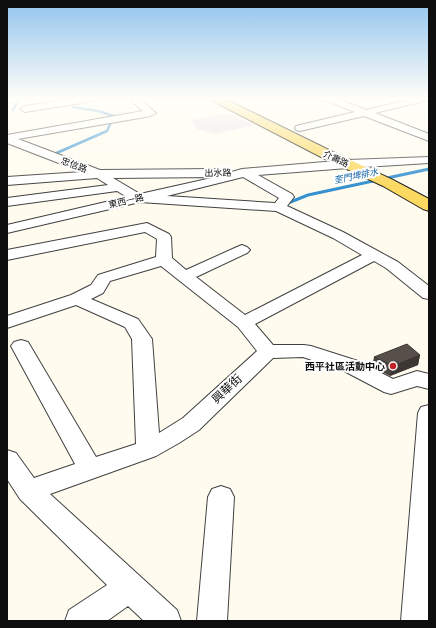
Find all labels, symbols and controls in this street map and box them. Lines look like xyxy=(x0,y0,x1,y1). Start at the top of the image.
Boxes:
street label: 介壽路 xyxy=(322,149,350,169)
street label: 忠信路 xyxy=(60,155,88,175)
water label: 奎門埤排水 xyxy=(333,166,380,186)
street label: 出水路 xyxy=(204,168,232,178)
street label: 東西一路 xyxy=(107,192,145,210)
place label: 西平社區活動中心 xyxy=(305,361,385,372)
marker: 西平社區活動中心 xyxy=(388,361,398,371)
street label: 興華街 xyxy=(209,372,245,406)

